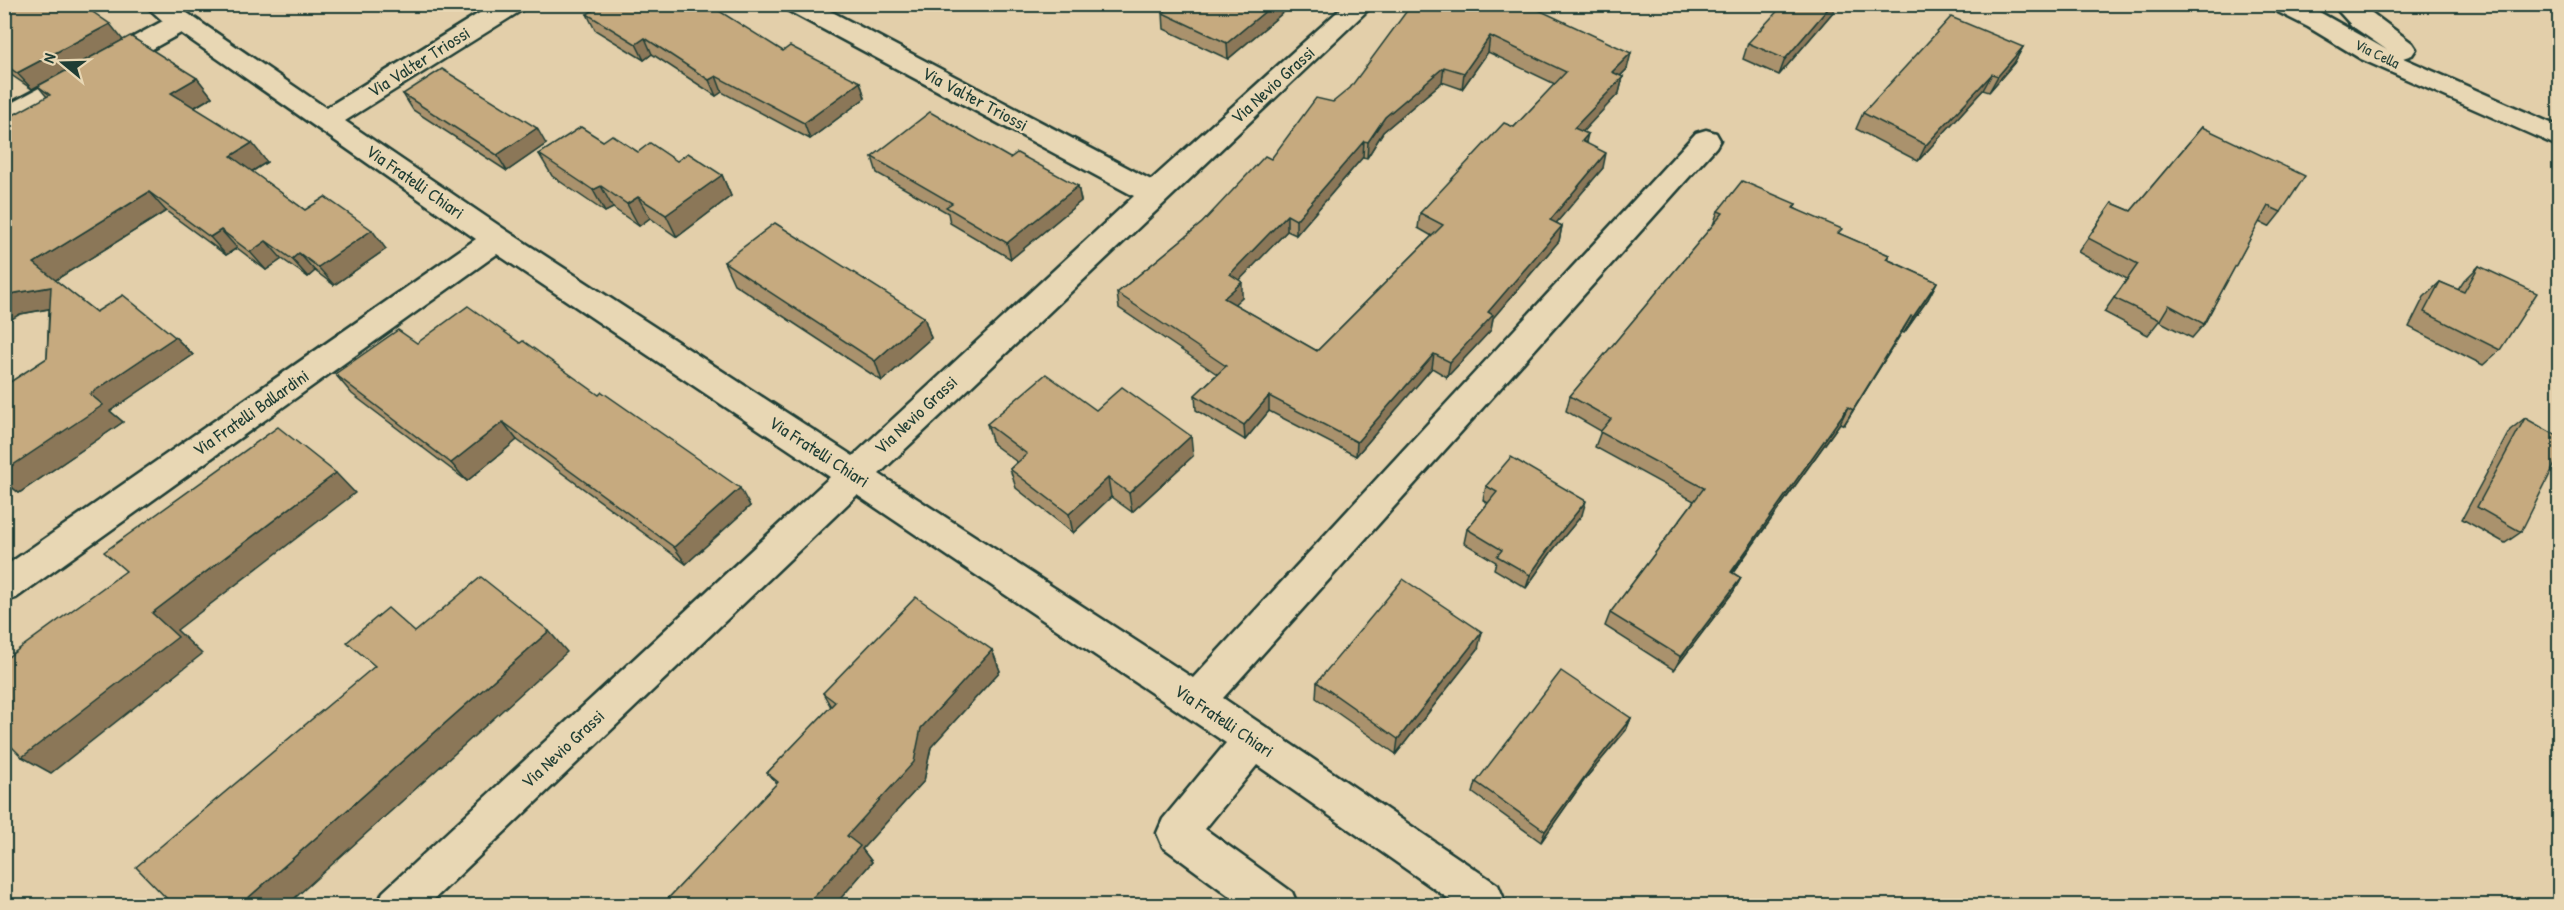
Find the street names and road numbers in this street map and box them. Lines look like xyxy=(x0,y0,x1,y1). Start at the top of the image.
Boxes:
street label: Via Valter Triossi xyxy=(363,20,475,103)
street label: Via Cella xyxy=(2351,34,2403,73)
street label: Via Nevio Grassi xyxy=(1225,40,1320,129)
street label: Via Valter Triossi xyxy=(918,60,1032,137)
street label: Via Fratelli Chiari xyxy=(361,138,469,225)
street label: Via Fratelli Ballardini xyxy=(188,363,314,462)
street label: Via Nevio Grassi xyxy=(869,370,963,460)
street label: Via Fratelli Chiari xyxy=(764,410,874,493)
street label: Via Fratelli Chiari xyxy=(1170,678,1279,763)
street label: Via Nevio Grassi xyxy=(516,704,610,794)

